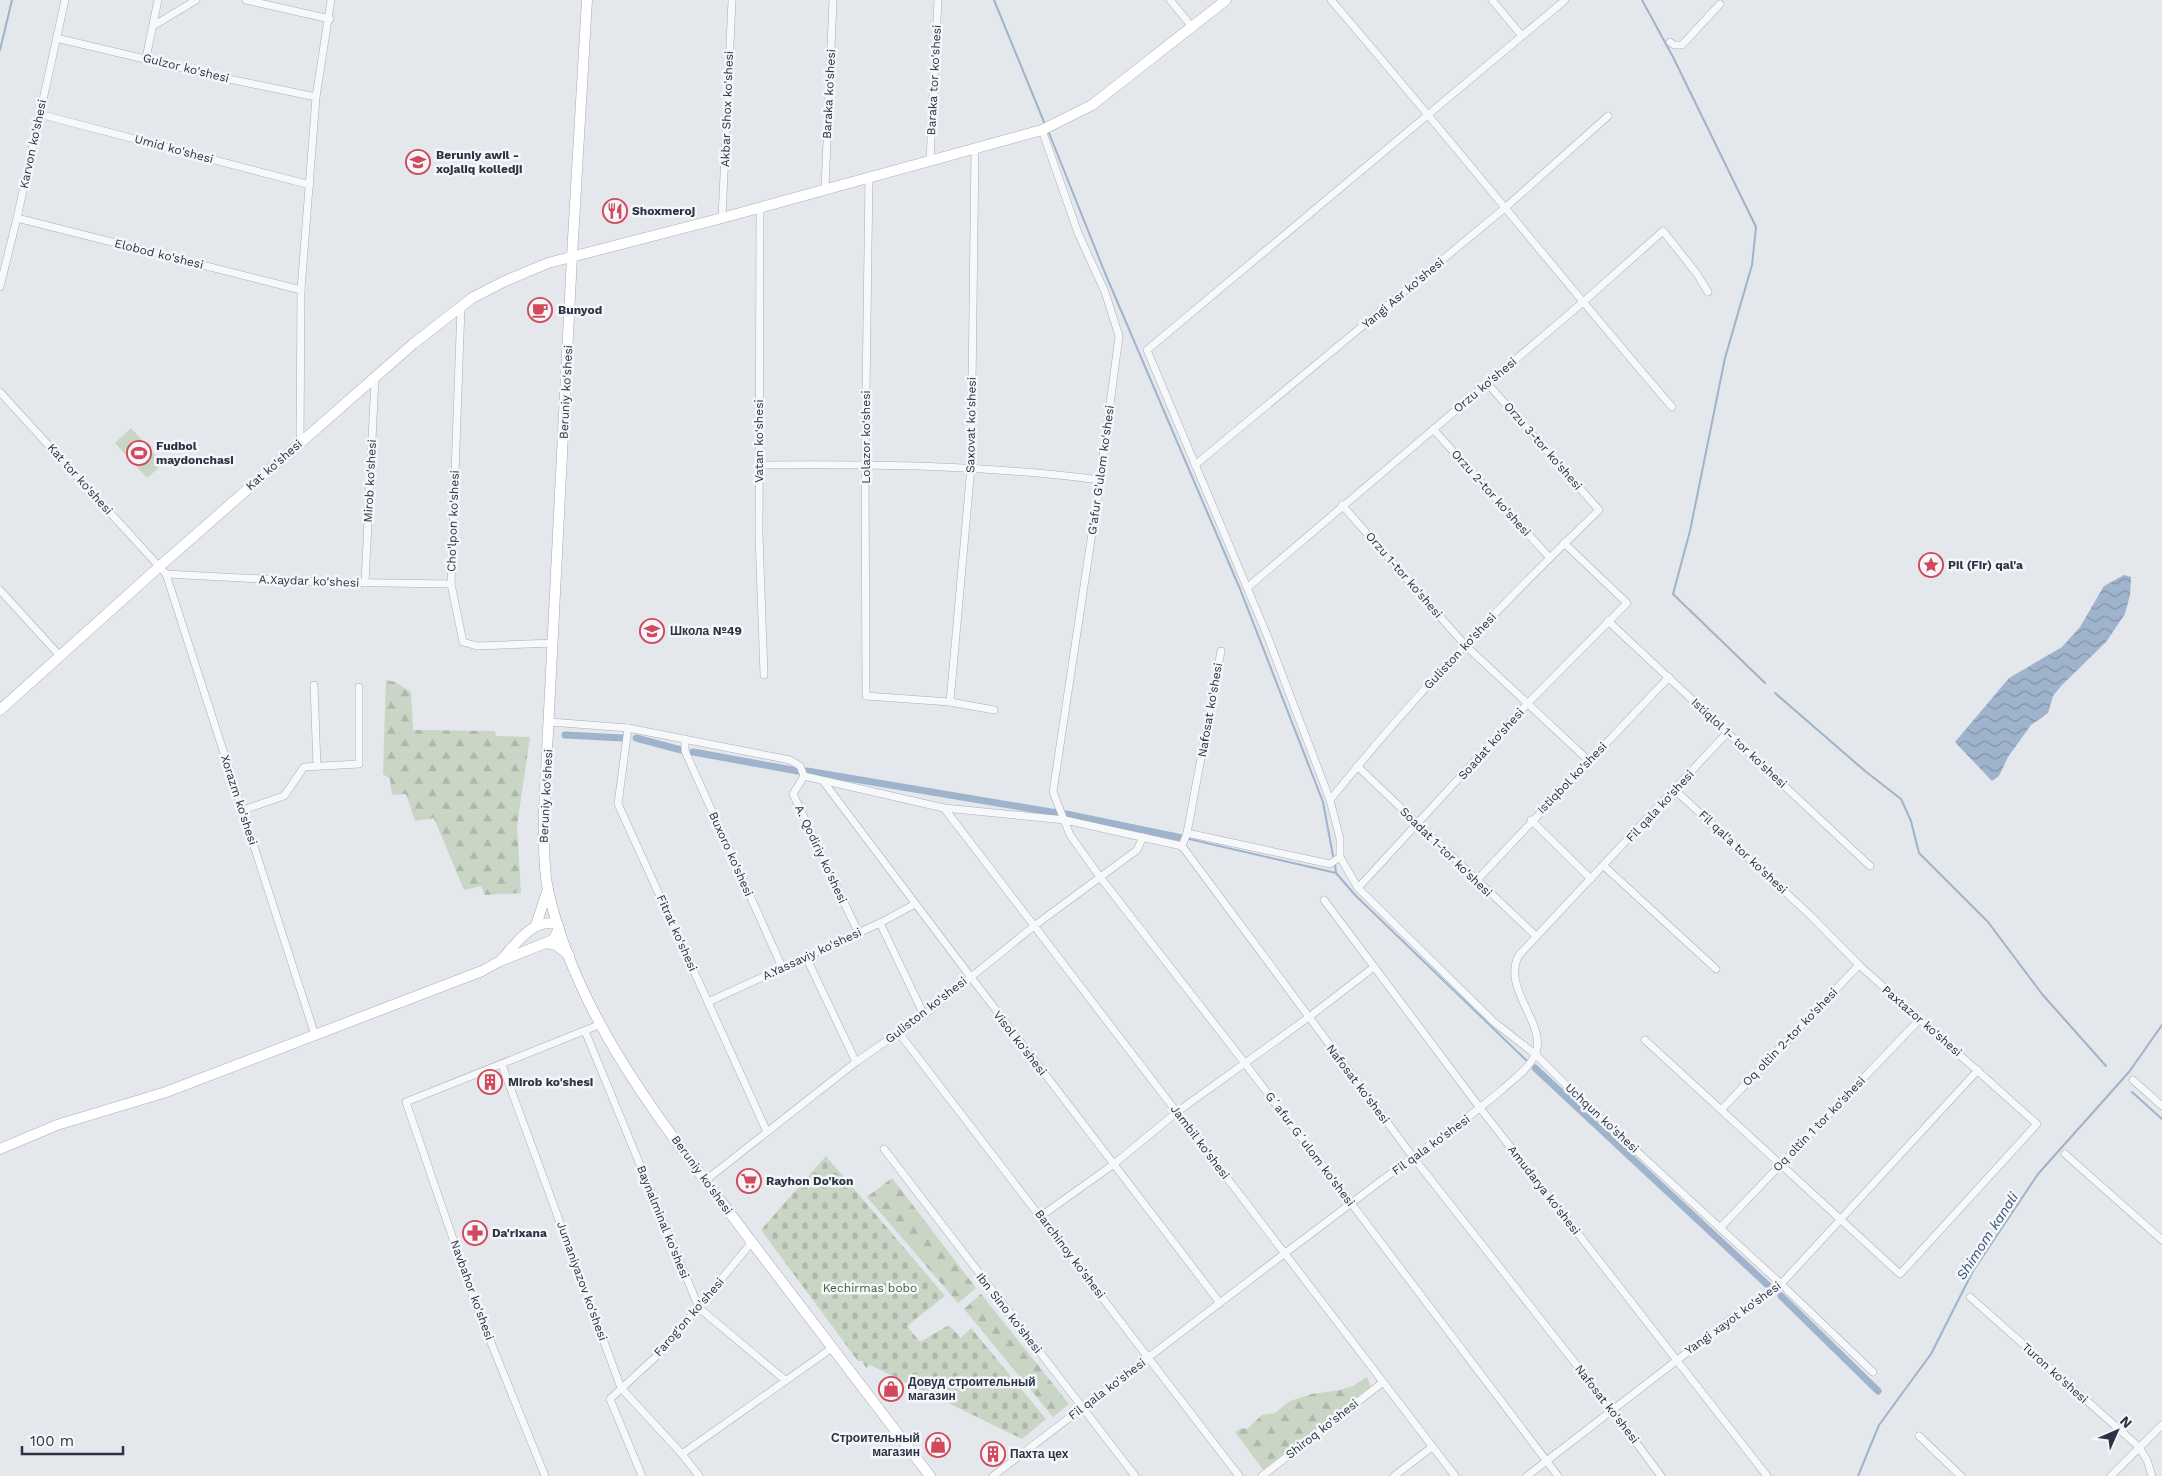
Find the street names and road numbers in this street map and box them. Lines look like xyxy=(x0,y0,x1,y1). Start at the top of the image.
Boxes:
street label: Baraka tor ko'shesi xyxy=(924,24,944,136)
street label: Baraka ko'shesi xyxy=(820,49,838,139)
street label: Gulzor ko'shesi xyxy=(141,51,231,85)
street label: Akbar Shox ko'shesi xyxy=(718,51,736,167)
street label: Karvon ko'shesi xyxy=(17,98,49,190)
street label: Umid ko'shesi xyxy=(133,132,215,166)
street label: Elobod ko'shesi xyxy=(113,236,205,272)
street label: Yangi Asr ko'shesi xyxy=(1359,255,1447,331)
street label: Beruniy ko'shesi xyxy=(557,345,575,439)
street label: Orzu ko'shesi xyxy=(1451,355,1519,415)
street label: Saxovat ko'shesi xyxy=(963,377,979,473)
street label: Lolazor ko'shesi xyxy=(859,390,873,484)
street label: Vatan ko'shesi xyxy=(752,399,766,483)
street label: Orzu 3-tor ko'shesi xyxy=(1501,399,1585,493)
street label: G'afur G'ulom ko'shesi xyxy=(1085,404,1117,536)
street label: Kat ko'shesi xyxy=(243,437,305,493)
street label: Mirob ko'shesi xyxy=(361,439,379,523)
street label: Kat tor ko'shesi xyxy=(45,441,115,517)
street label: Orzu 2-tor ko'shesi xyxy=(1448,447,1534,539)
street label: Cho'lpon ko'shesi xyxy=(444,470,462,572)
street label: Orzu 1-tor ko'shesi xyxy=(1363,529,1445,621)
street label: A.Xaydar ko'shesi xyxy=(258,572,360,590)
street label: Guliston ko'shesi xyxy=(1421,610,1499,692)
street label: Nafosat ko'shesi xyxy=(1195,662,1225,758)
street label: Istiqlol 1- tor ko'shesi xyxy=(1688,695,1790,791)
street label: Soadat ko'shesi xyxy=(1455,705,1527,783)
street label: Istiqbol ko'shesi xyxy=(1534,739,1610,817)
street label: Beruniy ko'shesi xyxy=(537,749,555,843)
street label: Xorazm ko'shesi xyxy=(218,753,260,847)
street label: Fil qala ko'shesi xyxy=(1623,767,1697,845)
street label: A. Qodiriy ko'shesi xyxy=(792,803,850,905)
street label: Soadat 1-tor ko'shesi xyxy=(1397,804,1495,900)
street label: Fil qal'a tor ko'shesi xyxy=(1696,807,1790,897)
street label: Buxoro ko'shesi xyxy=(706,810,756,898)
street label: Fitrat ko'shesi xyxy=(654,893,700,973)
street label: A.Yassaviy ko'shesi xyxy=(760,925,864,983)
street label: Guliston ko'shesi xyxy=(883,974,969,1046)
street label: Paxtazor ko'shesi xyxy=(1879,983,1965,1059)
street label: Oq oltin 2-tor ko'shesi xyxy=(1740,985,1840,1089)
street label: Visol ko'shesi xyxy=(990,1008,1050,1078)
street label: Nafosat ko'shesi xyxy=(1324,1042,1392,1126)
street label: Oq oltin 1 tor ko'shesi xyxy=(1770,1074,1868,1174)
street label: Uchqun ko'shesi xyxy=(1562,1080,1642,1156)
street label: Gʻafur Gʻulom ko'shesi xyxy=(1262,1089,1358,1209)
street label: Jambil ko'shesi xyxy=(1168,1102,1232,1182)
street label: Fil qala ko'shesi xyxy=(1389,1112,1473,1178)
street label: Beruniy ko'shesi xyxy=(669,1133,735,1217)
street label: Amudarya ko'shesi xyxy=(1505,1143,1583,1237)
street label: Baynalminal ko'shesi xyxy=(634,1163,692,1281)
street label: Barchinoy ko'shesi xyxy=(1032,1207,1108,1301)
street label: Jumaniyazov ko'shesi xyxy=(554,1220,610,1342)
street label: Navbahor ko'shesi xyxy=(447,1238,497,1342)
street label: Ibn Sino ko'shesi xyxy=(973,1270,1045,1356)
street label: Farog'on ko'shesi xyxy=(651,1275,727,1359)
street label: Yangi xayot ko'shesi xyxy=(1682,1279,1784,1357)
street label: Turon ko'shesi xyxy=(2019,1340,2091,1406)
street label: Fil qala ko'shesi xyxy=(1066,1355,1148,1423)
street label: Nafosat ko'shesi xyxy=(1572,1362,1642,1446)
street label: Shiroq ko'shesi xyxy=(1283,1396,1361,1462)

